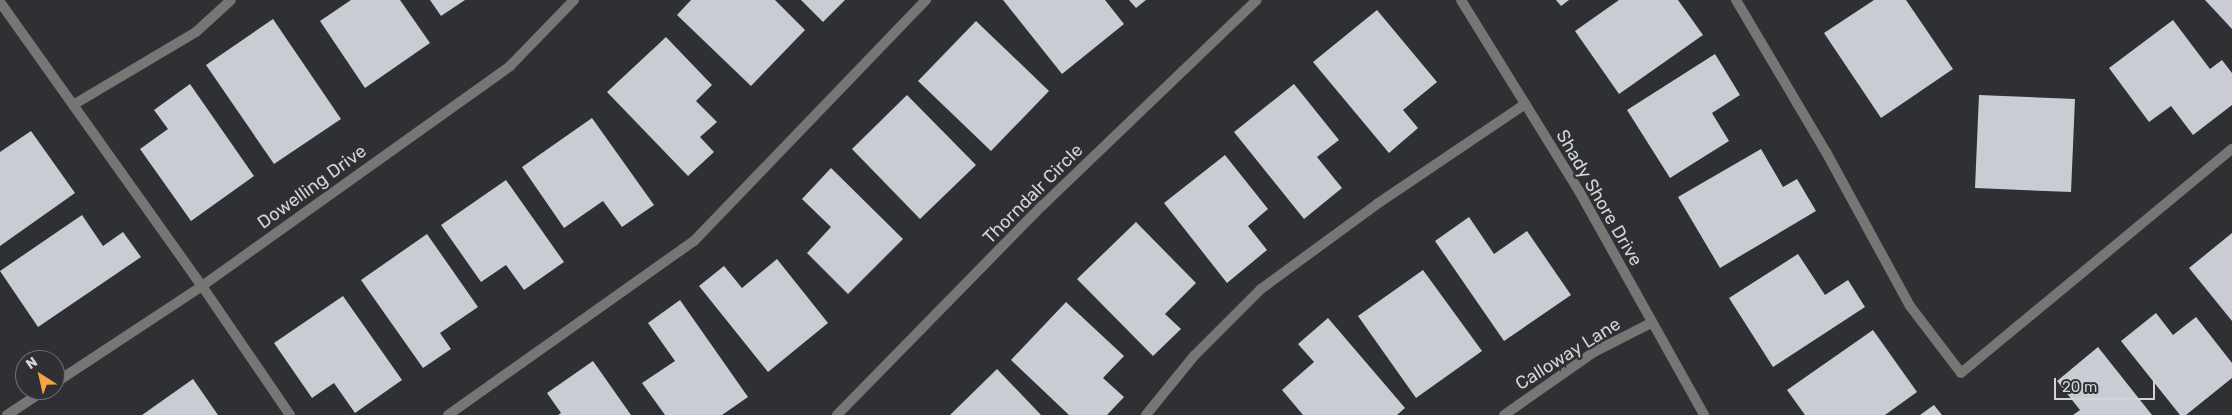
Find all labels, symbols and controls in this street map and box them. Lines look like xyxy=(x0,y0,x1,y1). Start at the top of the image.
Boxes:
street label: Shady Shore Drive xyxy=(1551,126,1647,270)
street label: Thorndalr Circle xyxy=(978,139,1088,249)
street label: Dowelling Drive xyxy=(253,140,371,234)
street label: Calloway Lane xyxy=(1511,313,1625,395)
north arrow xyxy=(15,350,65,400)
text: N xyxy=(23,353,41,373)
scale bar xyxy=(2057,368,2158,400)
text: 20 m xyxy=(2062,378,2097,396)

